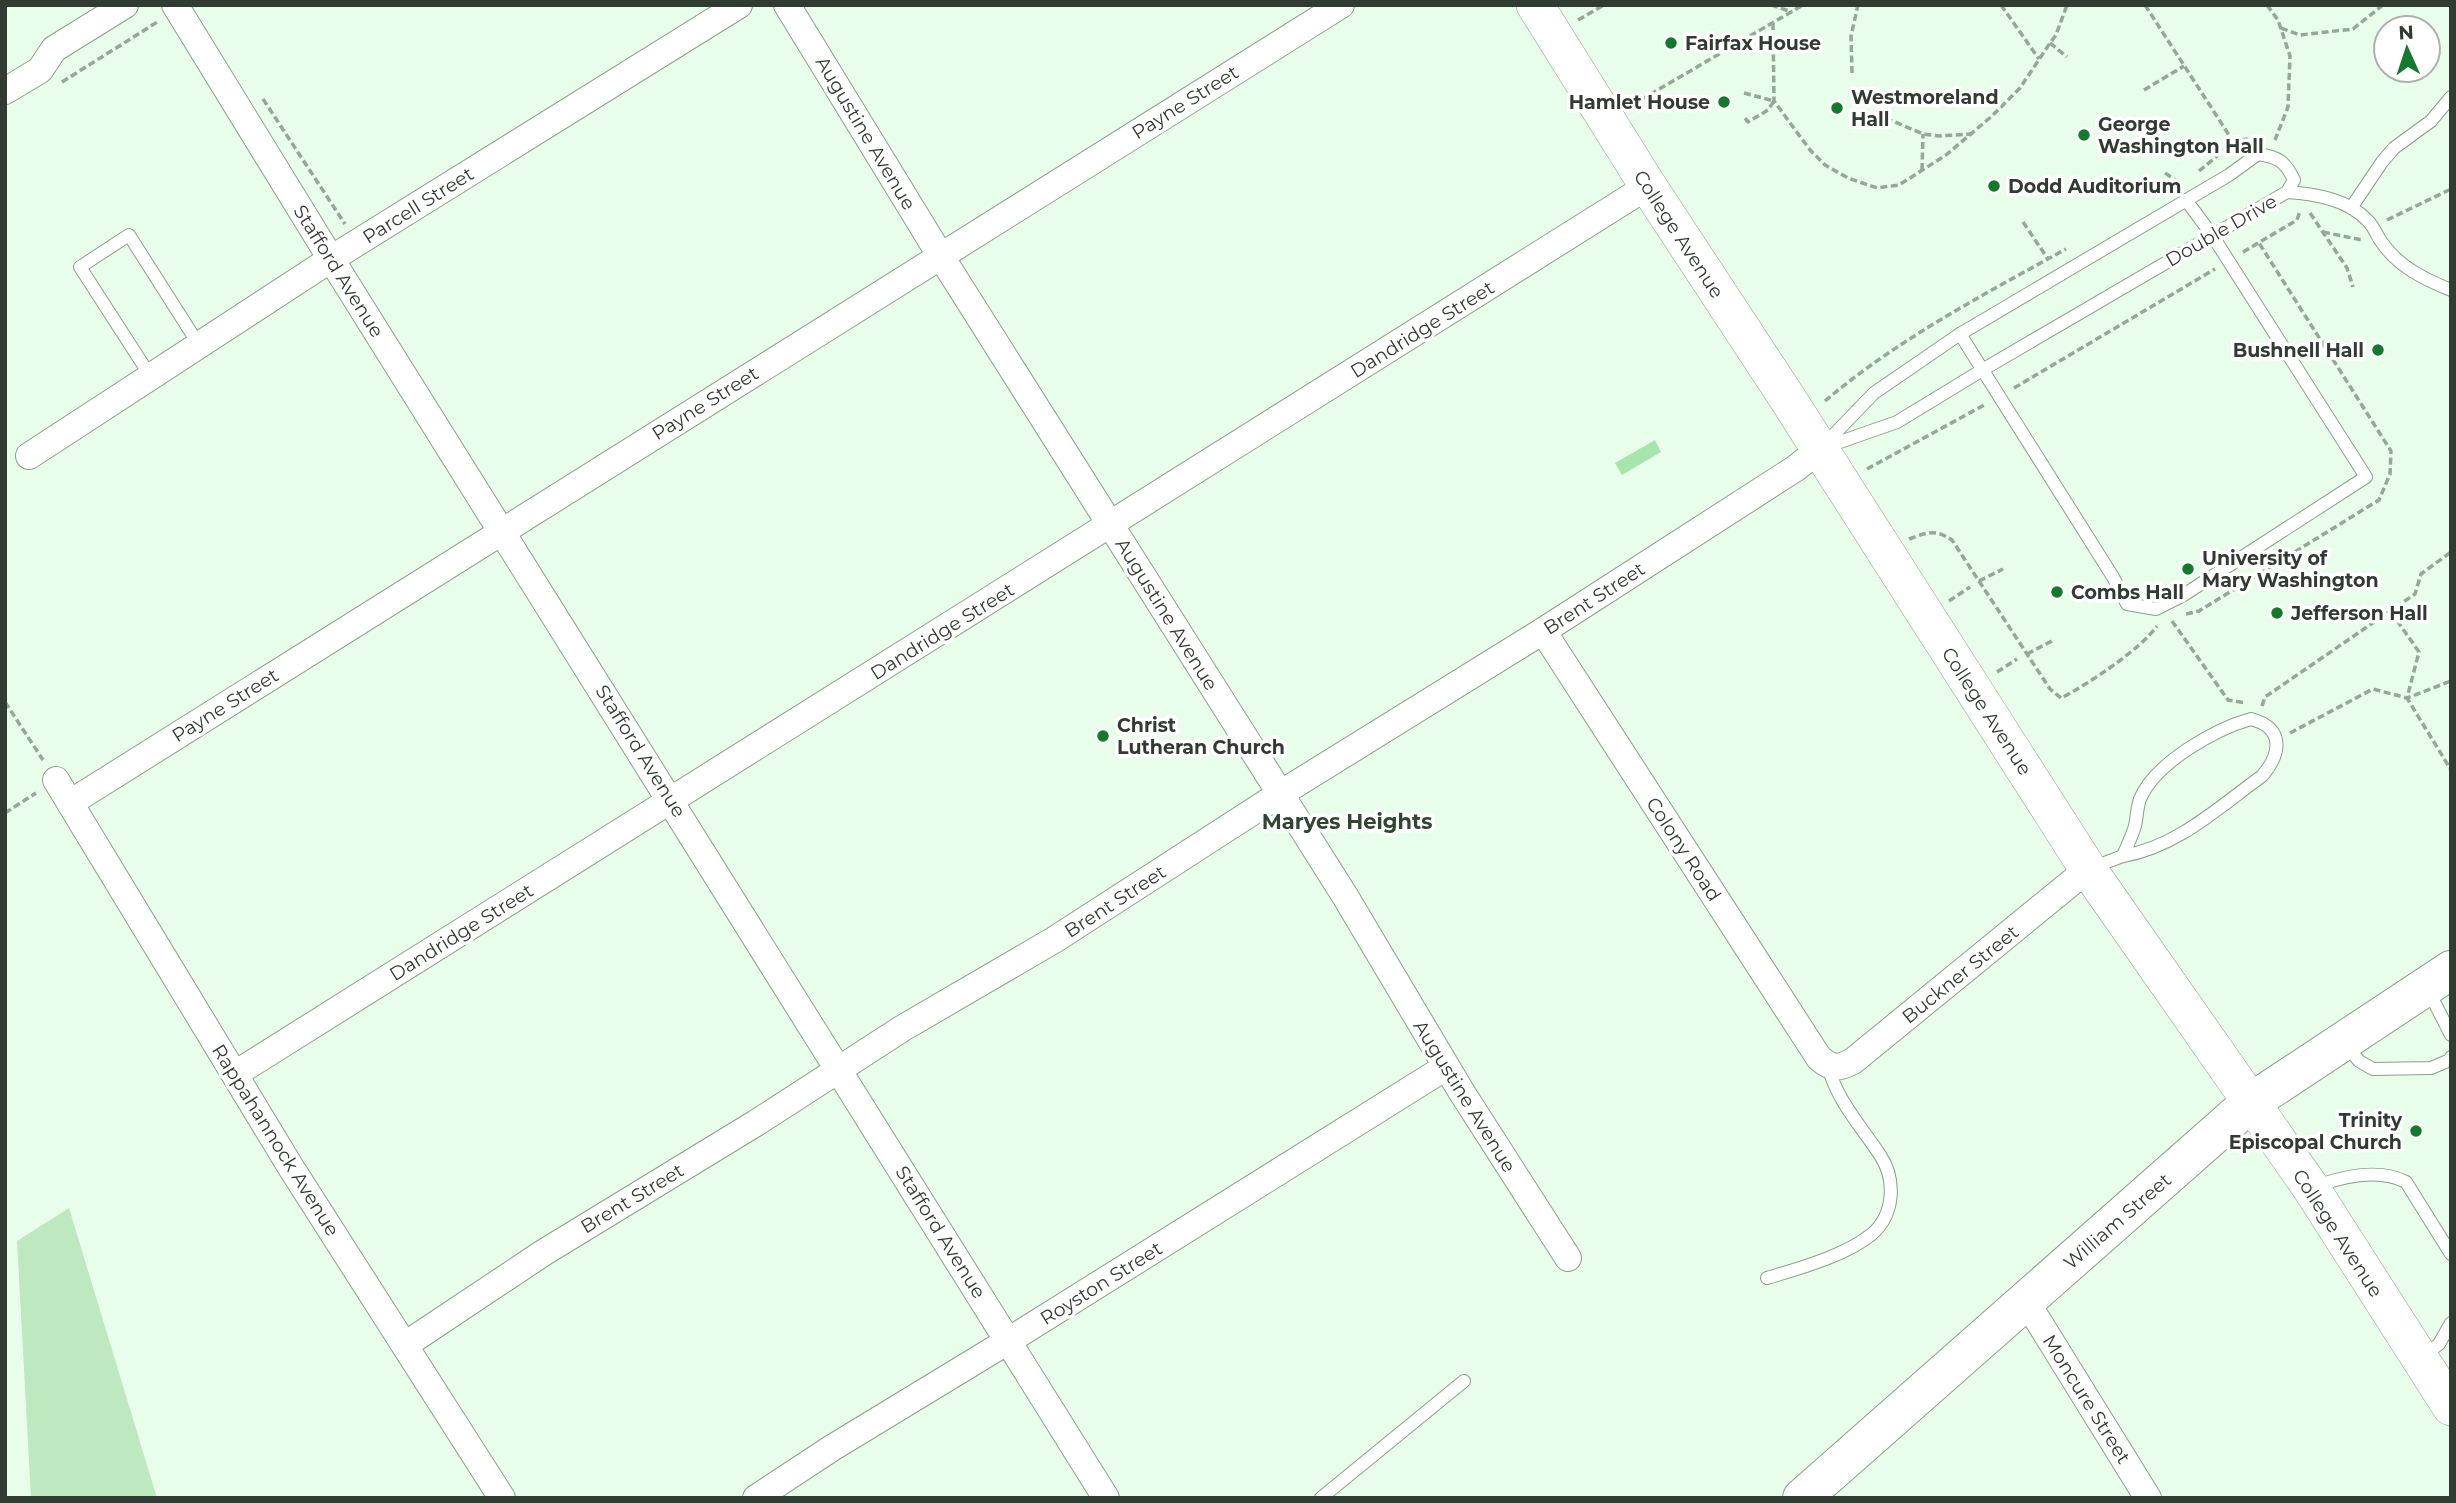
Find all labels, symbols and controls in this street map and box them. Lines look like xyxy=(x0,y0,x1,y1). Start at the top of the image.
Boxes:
north arrow xyxy=(2372,14,2442,84)
text: N xyxy=(2398,21,2414,44)
place label: Fairfax House xyxy=(1685,32,1821,55)
marker: Fairfax House xyxy=(1663,35,1679,51)
street label: Augustine Avenue xyxy=(811,52,921,214)
street label: Payne Street xyxy=(1128,60,1243,144)
place label: Westmoreland Hall xyxy=(1851,86,1999,131)
place label: Hamlet House xyxy=(1569,91,1710,114)
marker: Hamlet House xyxy=(1716,94,1732,110)
marker: Westmoreland Hall xyxy=(1829,100,1845,116)
place label: George Washington Hall xyxy=(2098,113,2264,158)
marker: George Washington Hall xyxy=(2076,127,2092,143)
street label: Parcell Street xyxy=(358,162,478,249)
street label: College Avenue xyxy=(1629,166,1728,303)
place label: Dodd Auditorium xyxy=(2008,175,2181,198)
marker: Dodd Auditorium xyxy=(1986,178,2002,194)
street label: Double Drive xyxy=(2162,189,2281,272)
street label: Stafford Avenue xyxy=(289,201,389,342)
street label: Dandridge Street xyxy=(1346,276,1499,383)
place label: Bushnell Hall xyxy=(2233,339,2364,362)
marker: Bushnell Hall xyxy=(2370,342,2386,358)
street label: Payne Street xyxy=(648,361,763,445)
street label: Augustine Avenue xyxy=(1110,534,1223,695)
place label: University of Mary Washington xyxy=(2202,547,2379,592)
street label: Brent Street xyxy=(1539,557,1649,640)
marker: University of Mary Washington xyxy=(2180,561,2196,577)
street label: Dandridge Street xyxy=(866,578,1019,685)
place label: Combs Hall xyxy=(2071,581,2184,604)
marker: Combs Hall xyxy=(2049,584,2065,600)
place label: Jefferson Hall xyxy=(2290,602,2428,625)
marker: Jefferson Hall xyxy=(2269,605,2285,621)
street label: College Avenue xyxy=(1937,643,2036,780)
street label: Payne Street xyxy=(168,663,283,747)
street label: Stafford Avenue xyxy=(591,681,691,822)
place label: Christ Lutheran Church xyxy=(1117,714,1285,759)
marker: Christ Lutheran Church xyxy=(1095,728,1111,744)
street label: Colony Road xyxy=(1641,793,1726,906)
district label: Maryes Heights xyxy=(1262,809,1432,834)
street label: Brent Street xyxy=(1060,860,1170,943)
street label: Dandridge Street xyxy=(385,879,538,986)
street label: Buckner Street xyxy=(1897,920,2023,1028)
street label: Augustine Avenue xyxy=(1408,1016,1521,1177)
street label: Rappahannock Avenue xyxy=(207,1040,344,1240)
place label: Trinity Episcopal Church xyxy=(2229,1109,2403,1154)
marker: Trinity Episcopal Church xyxy=(2408,1123,2424,1139)
street label: Brent Street xyxy=(577,1159,688,1238)
street label: Stafford Avenue xyxy=(891,1162,991,1303)
street label: College Avenue xyxy=(2288,1165,2387,1302)
street label: William Street xyxy=(2059,1168,2176,1274)
street label: Royston Street xyxy=(1036,1237,1167,1330)
street label: Moncure Street xyxy=(2038,1331,2136,1468)

